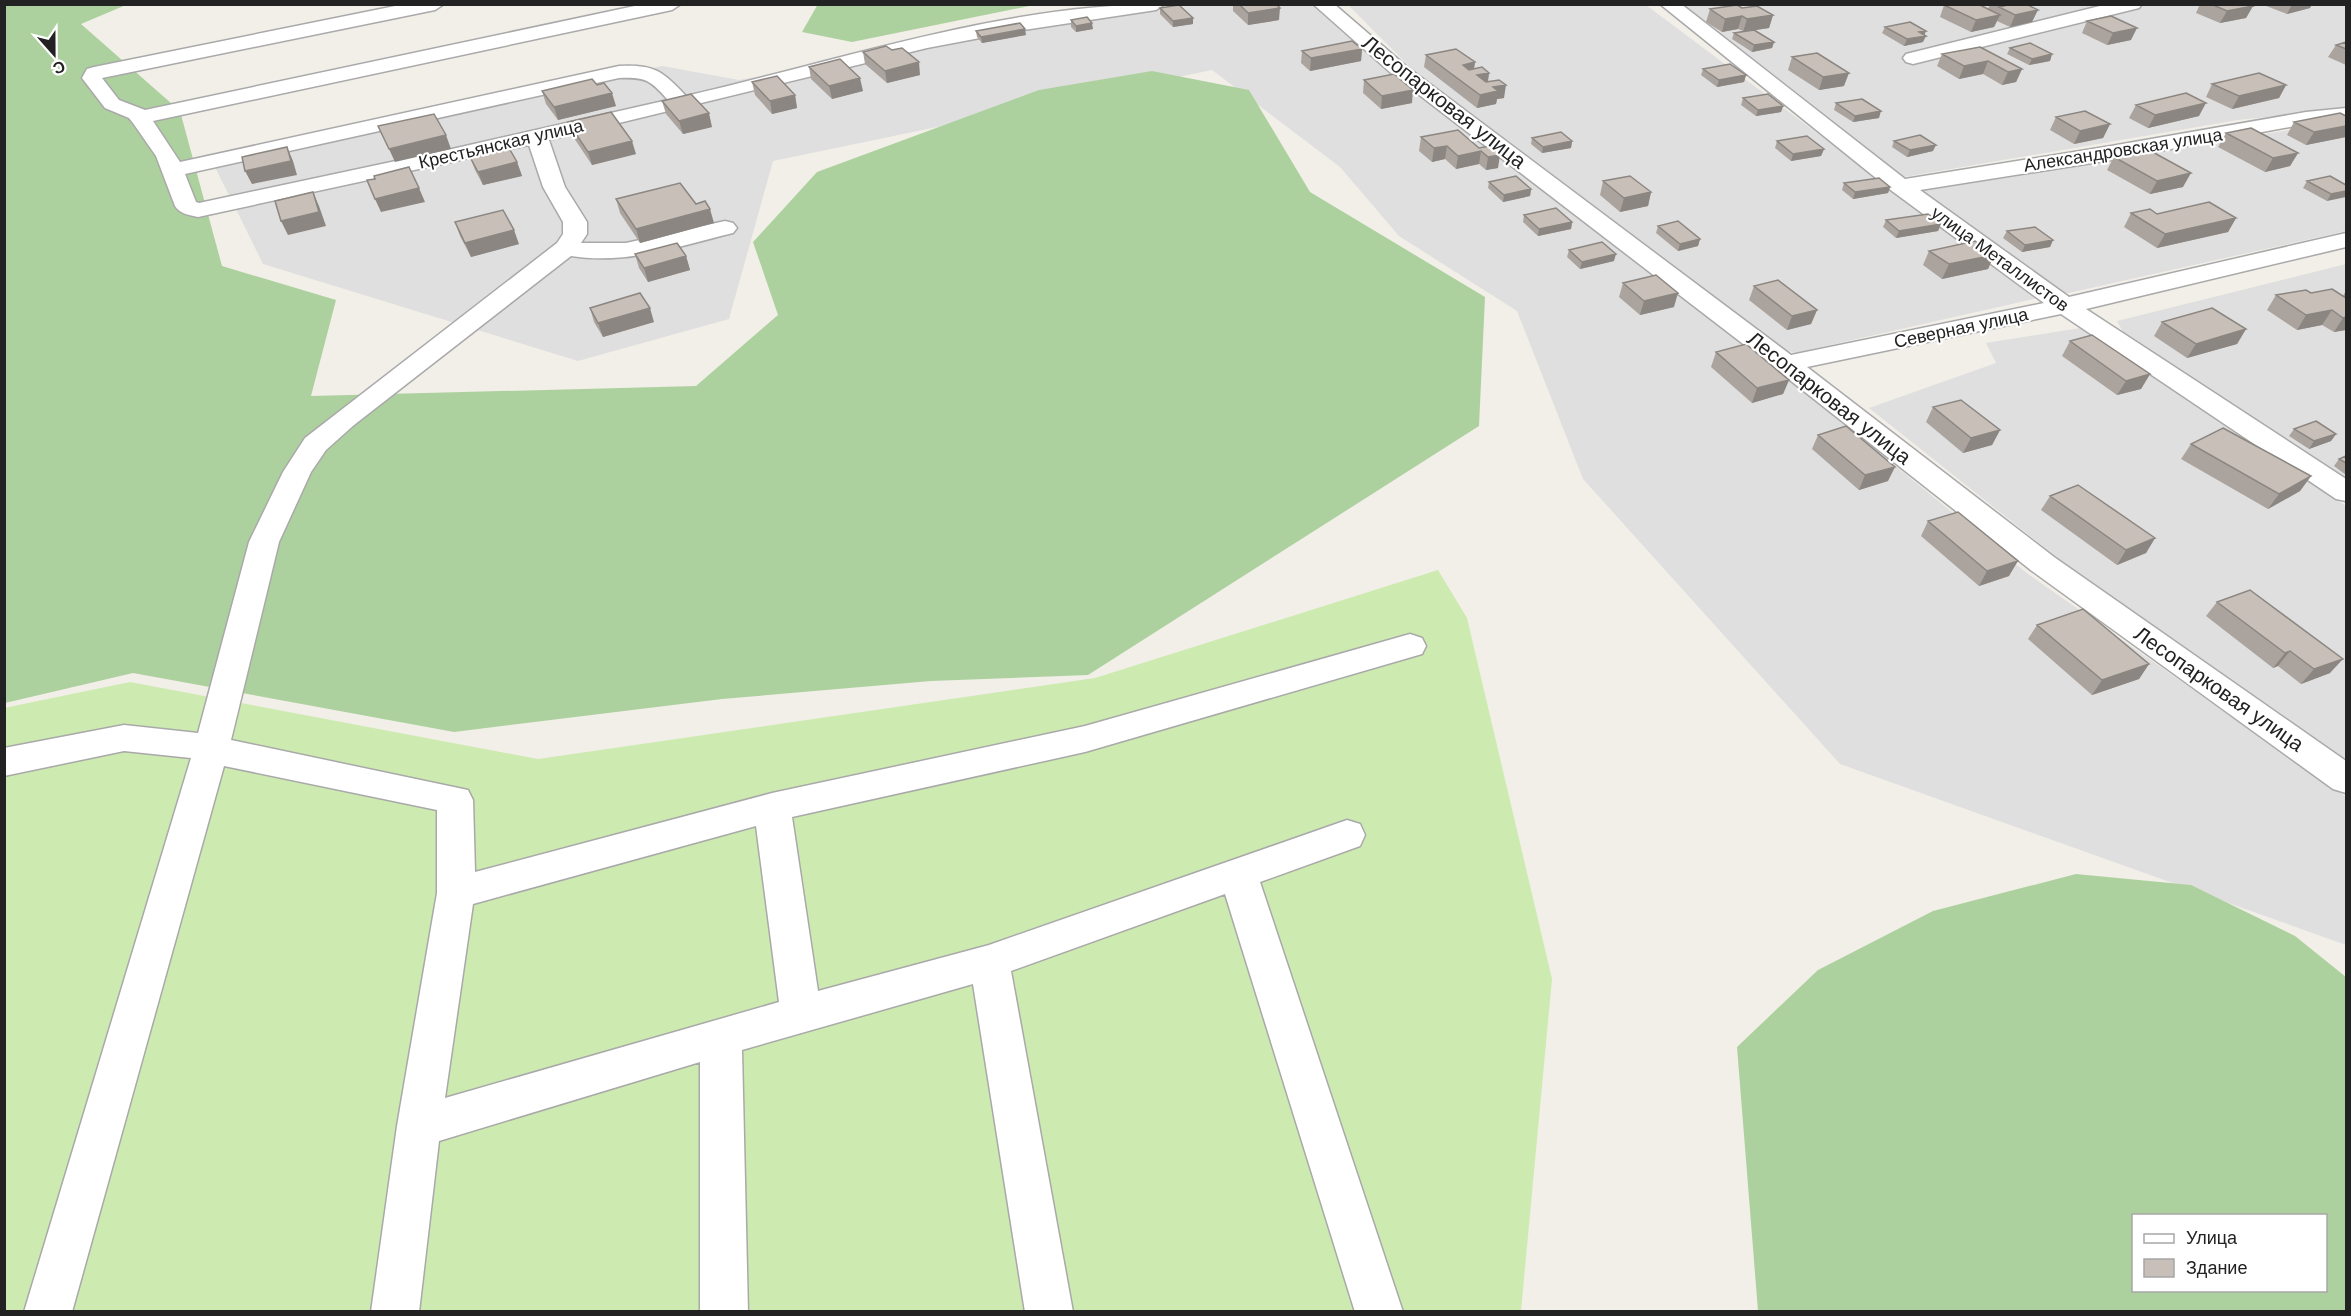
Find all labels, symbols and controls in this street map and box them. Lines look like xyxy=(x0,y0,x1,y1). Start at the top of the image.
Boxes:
north arrow xyxy=(24,24,84,84)
street label: Лесопарковая улица xyxy=(1358,31,1531,173)
text: С xyxy=(50,58,68,78)
street label: Крестьянская улица xyxy=(417,115,586,173)
street label: Александровская улица xyxy=(2022,124,2225,176)
street label: улица Металлистов xyxy=(1927,202,2073,316)
street label: Северная улица xyxy=(1892,304,2031,352)
street label: Лесопарковая улица xyxy=(1743,327,1916,469)
street label: Лесопарковая улица xyxy=(2130,621,2309,756)
legend xyxy=(2132,1214,2327,1292)
text: Улица xyxy=(2186,1228,2238,1248)
text: Здание xyxy=(2186,1258,2247,1278)

